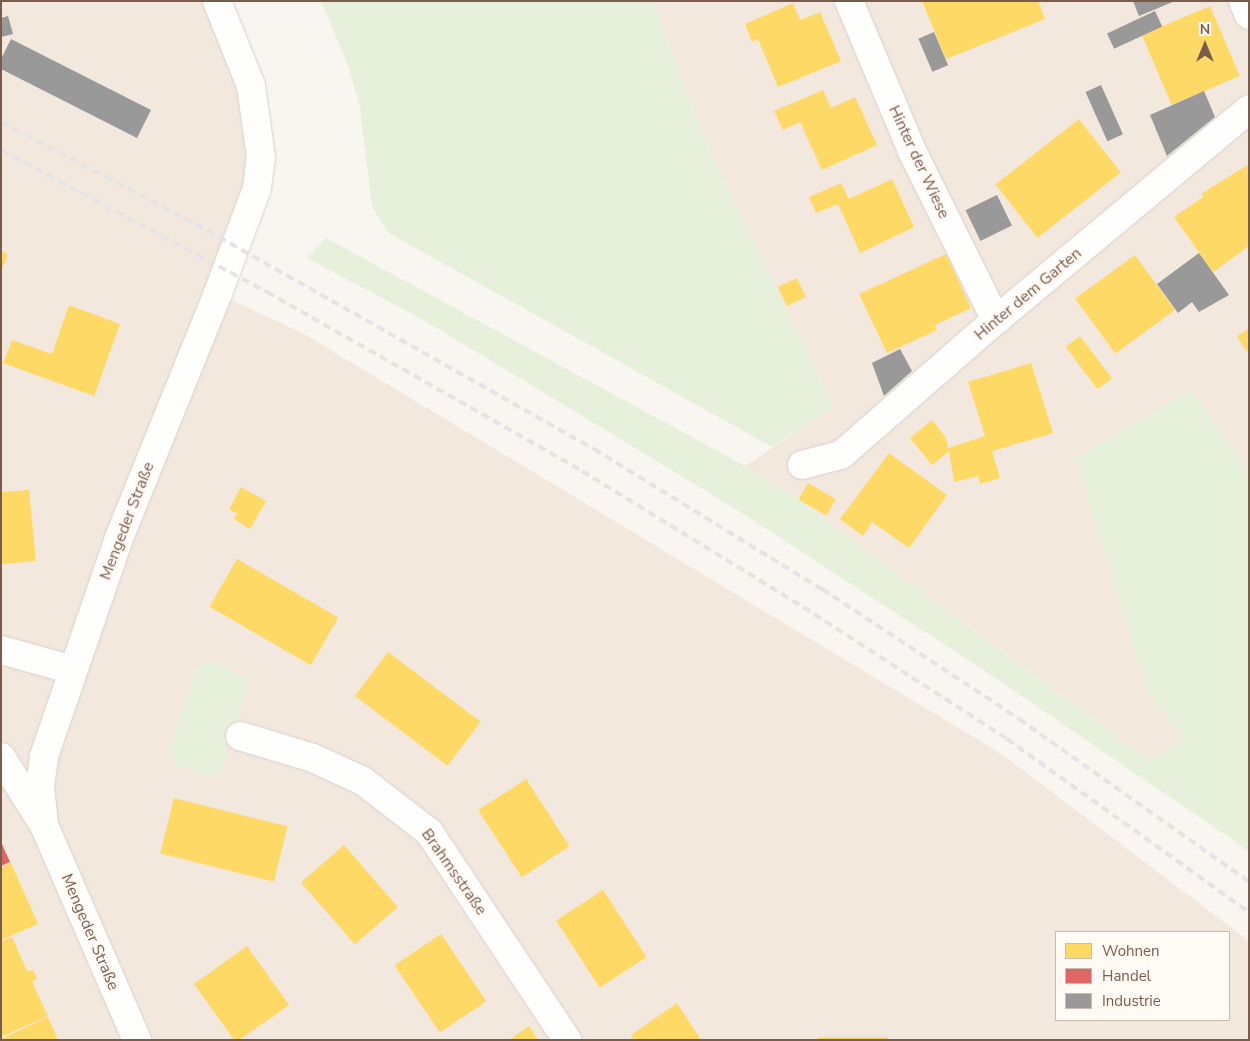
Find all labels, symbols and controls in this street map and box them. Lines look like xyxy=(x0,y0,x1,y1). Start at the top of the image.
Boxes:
north arrow xyxy=(1180,20,1230,70)
text: N xyxy=(1200,20,1210,39)
street label: Hinter der Wiese xyxy=(884,102,954,222)
street label: Hinter dem Garten xyxy=(971,244,1085,344)
street label: Mengeder Straße xyxy=(96,459,158,583)
street label: Brahmsstraße xyxy=(417,825,491,919)
street label: Mengeder Straße xyxy=(57,871,123,993)
legend xyxy=(1055,931,1230,1021)
text: Wohnen xyxy=(1102,941,1160,961)
text: Handel xyxy=(1102,966,1151,986)
text: Industrie xyxy=(1102,991,1161,1011)

